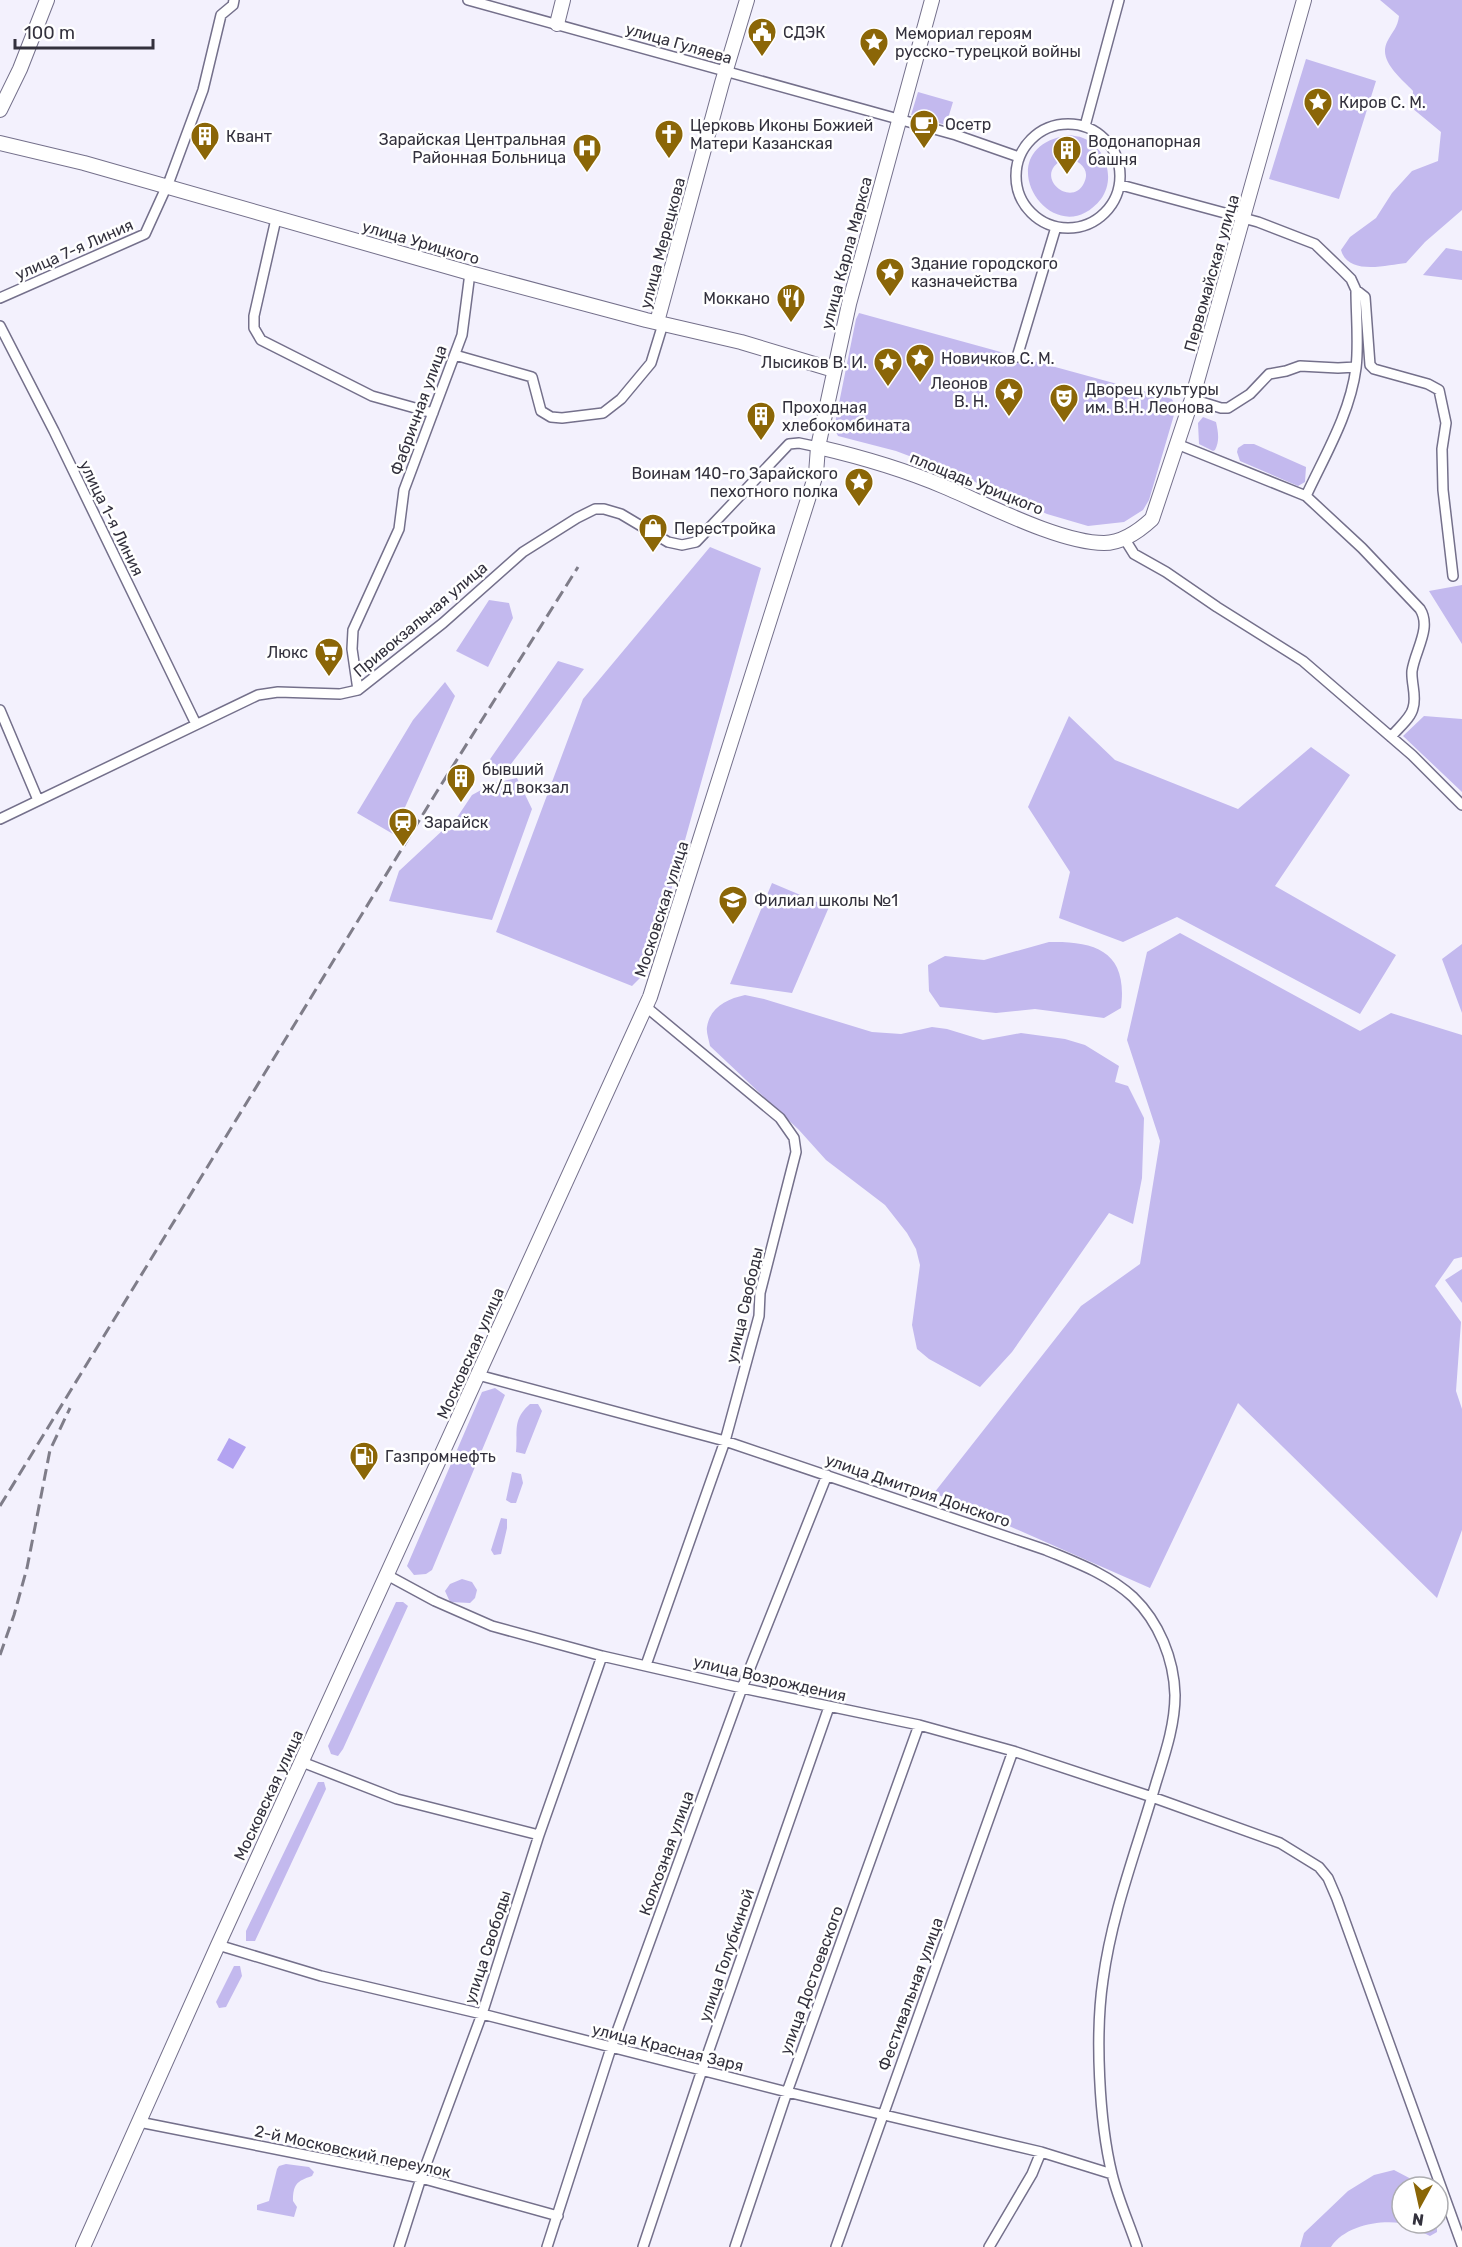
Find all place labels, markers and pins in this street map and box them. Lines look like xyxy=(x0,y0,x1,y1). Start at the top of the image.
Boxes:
public building icon: СДЭК xyxy=(746,16,778,58)
place label: СДЭК xyxy=(783,23,825,42)
place label: Мемориал героям русско-турецкой войны xyxy=(895,24,1081,61)
place icon: Мемориал героям русско-турецкой войны xyxy=(858,26,890,68)
place icon: Киров С. М. xyxy=(1302,86,1334,128)
place label: Киров С. М. xyxy=(1339,93,1426,112)
cafe icon: Осетр xyxy=(908,108,940,150)
place label: Осетр xyxy=(945,115,991,134)
place label: Церковь Иконы Божией Матери Казанская xyxy=(690,116,873,153)
church icon: Церковь Иконы Божией Матери Казанская xyxy=(653,118,685,160)
building icon: Квант xyxy=(189,120,221,162)
place label: Квант xyxy=(226,127,272,146)
place label: Зарайская Центральная Районная Больница xyxy=(379,130,566,167)
hospital icon: Зарайская Центральная Районная Больница xyxy=(571,132,603,174)
place label: Водонапорная башня xyxy=(1088,132,1201,169)
building icon: Водонапорная башня xyxy=(1051,134,1083,176)
place label: Здание городского казначейства xyxy=(911,254,1058,291)
place icon: Здание городского казначейства xyxy=(874,256,906,298)
restaurant icon: Моккано xyxy=(775,282,807,324)
place label: Моккано xyxy=(703,289,770,308)
place icon: Новичков С. М. xyxy=(904,342,936,384)
place icon: Лысиков В. И. xyxy=(872,346,904,388)
place label: Новичков С. М. xyxy=(941,349,1055,368)
place label: Лысиков В. И. xyxy=(761,353,867,372)
place label: Леонов В. Н. xyxy=(931,374,988,411)
place icon: Леонов В. Н. xyxy=(993,376,1025,418)
place label: Дворец культуры им. В.Н. Леонова xyxy=(1085,380,1219,417)
theatre icon: Дворец культуры им. В.Н. Леонова xyxy=(1048,382,1080,424)
place label: Проходная хлебокомбината xyxy=(782,398,910,435)
building icon: Проходная хлебокомбината xyxy=(745,400,777,442)
place label: Воинам 140-го Зарайского пехотного полка xyxy=(631,464,838,501)
place icon: Воинам 140-го Зарайского пехотного полка xyxy=(843,466,875,508)
shop icon: Перестройка xyxy=(637,512,669,554)
place label: Перестройка xyxy=(674,519,776,538)
supermarket icon: Люкс xyxy=(313,636,345,678)
place label: Люкс xyxy=(267,643,308,662)
place label: бывший ж/д вокзал xyxy=(482,760,569,797)
building icon: бывший ж/д вокзал xyxy=(445,762,477,804)
station icon: Зарайск xyxy=(387,806,419,848)
place label: Зарайск xyxy=(424,813,489,832)
school or university icon: Филиал школы №1 xyxy=(717,884,749,926)
place label: Филиал школы №1 xyxy=(754,891,898,910)
fuel station icon: Газпромнефть xyxy=(348,1440,380,1482)
place label: Газпромнефть xyxy=(385,1447,496,1466)

